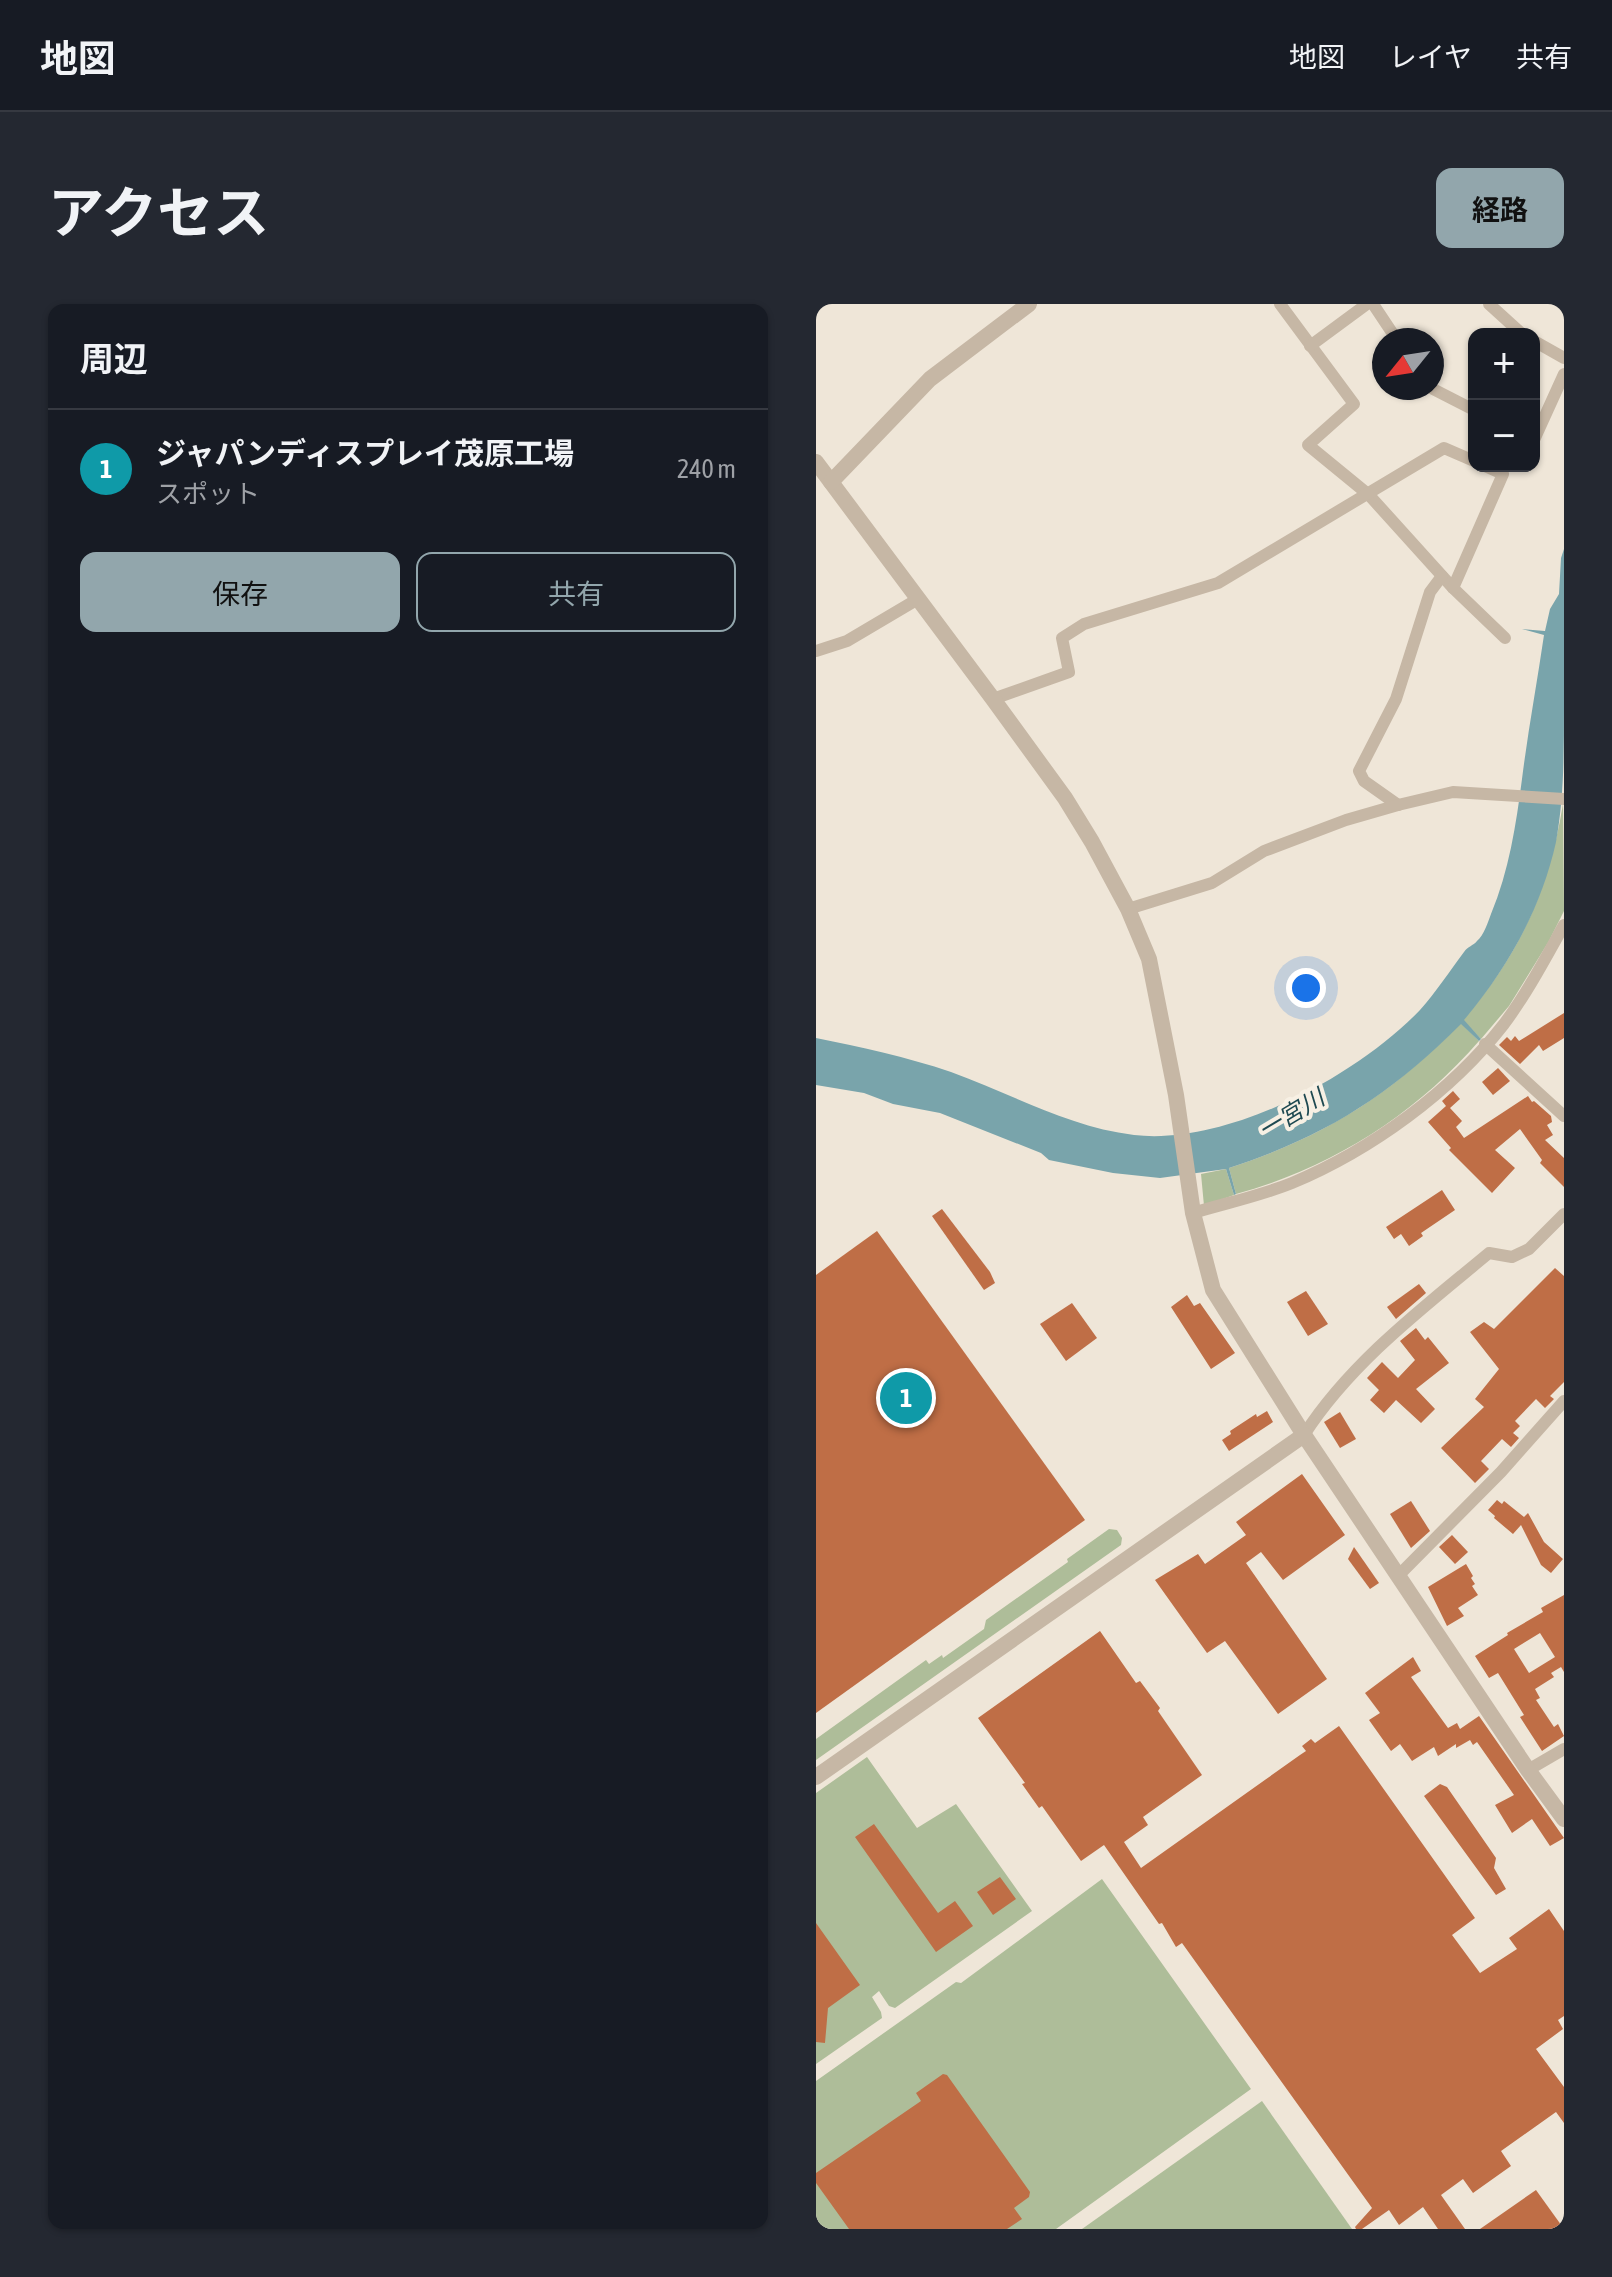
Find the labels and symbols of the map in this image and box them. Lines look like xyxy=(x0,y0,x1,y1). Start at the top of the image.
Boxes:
north arrow xyxy=(1372,328,1444,400)
your location xyxy=(1286,968,1326,1008)
water label: 一宮川 xyxy=(1253,1082,1331,1144)
pin: 1 xyxy=(880,1368,932,1428)

